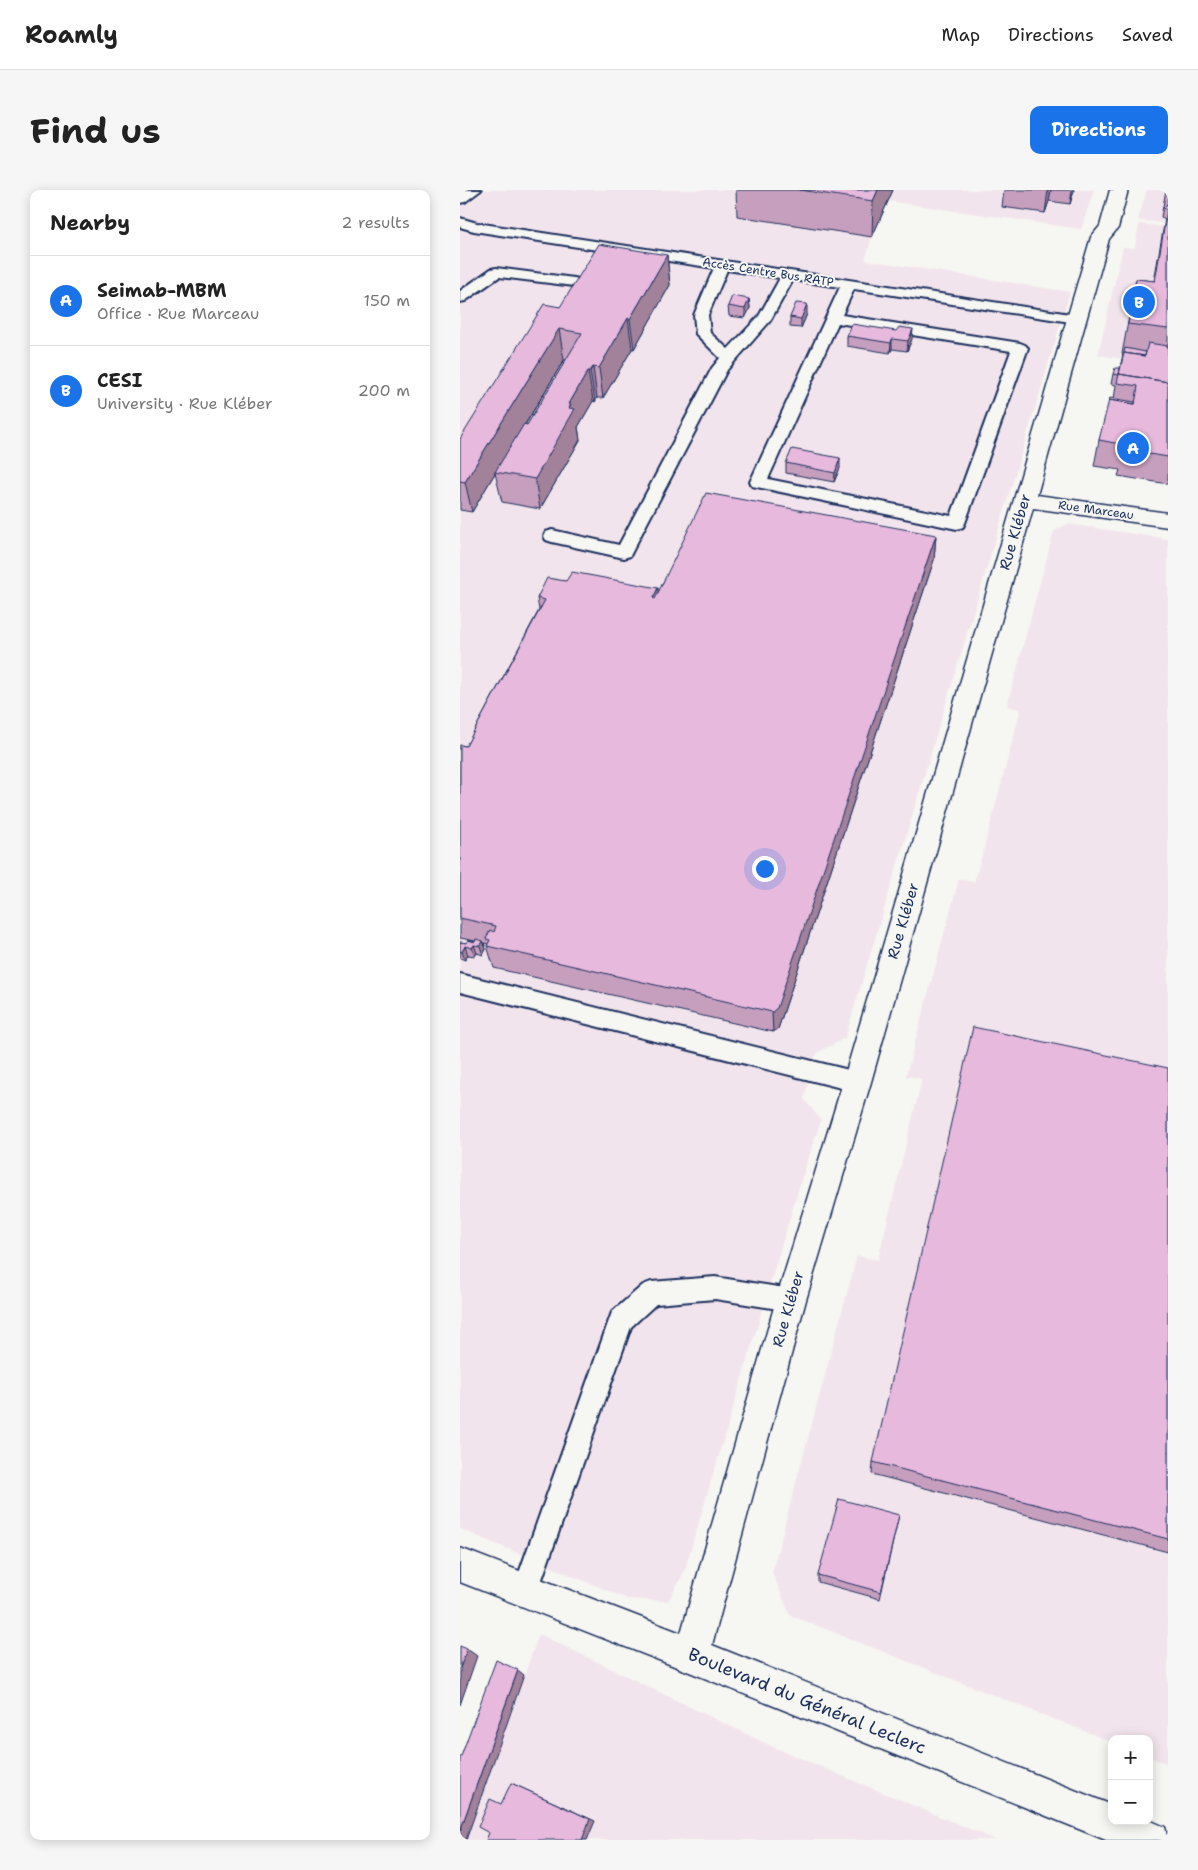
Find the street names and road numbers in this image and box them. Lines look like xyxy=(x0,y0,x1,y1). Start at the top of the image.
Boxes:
street label: Accès Centre Bus RATP xyxy=(701,254,835,290)
street label: Rue Kléber xyxy=(995,492,1035,572)
street label: Rue Marceau xyxy=(1057,497,1135,523)
street label: Rue Kléber xyxy=(883,881,923,961)
street label: Rue Kléber xyxy=(768,1269,808,1349)
street label: Boulevard du Général Leclerc xyxy=(684,1642,930,1760)

